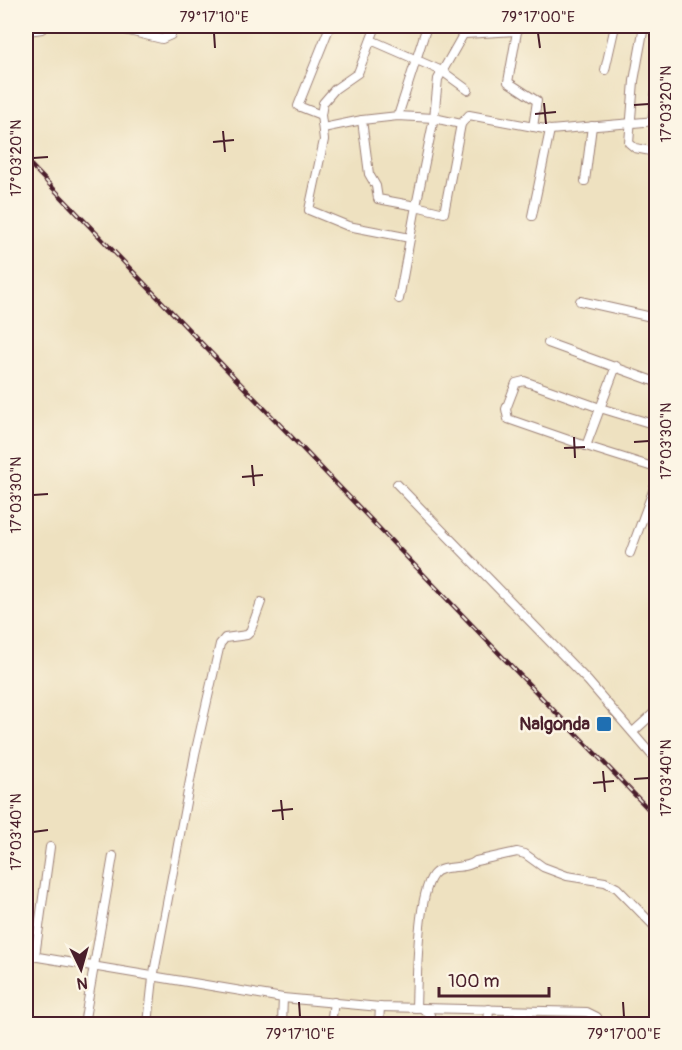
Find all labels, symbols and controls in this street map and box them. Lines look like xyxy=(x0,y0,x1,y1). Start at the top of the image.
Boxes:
text: 79°17'10"E xyxy=(179,8,249,27)
text: 79°17'00"E xyxy=(501,8,575,27)
text: 17°03'20"N xyxy=(657,66,676,142)
text: 17°03'20"N xyxy=(7,120,26,196)
text: 17°03'30"N xyxy=(657,403,676,479)
text: 17°03'30"N xyxy=(7,457,26,533)
place label: Nalgonda xyxy=(519,713,591,736)
marker: Nalgonda xyxy=(595,715,613,733)
text: 17°03'40"N xyxy=(657,739,676,817)
text: 17°03'40"N xyxy=(7,793,26,871)
north arrow xyxy=(51,939,111,999)
scale bar xyxy=(439,960,548,998)
text: 100 m xyxy=(448,970,500,993)
text: N xyxy=(76,973,88,993)
text: 79°17'10"E xyxy=(265,1025,335,1044)
text: 79°17'00"E xyxy=(587,1025,661,1044)

